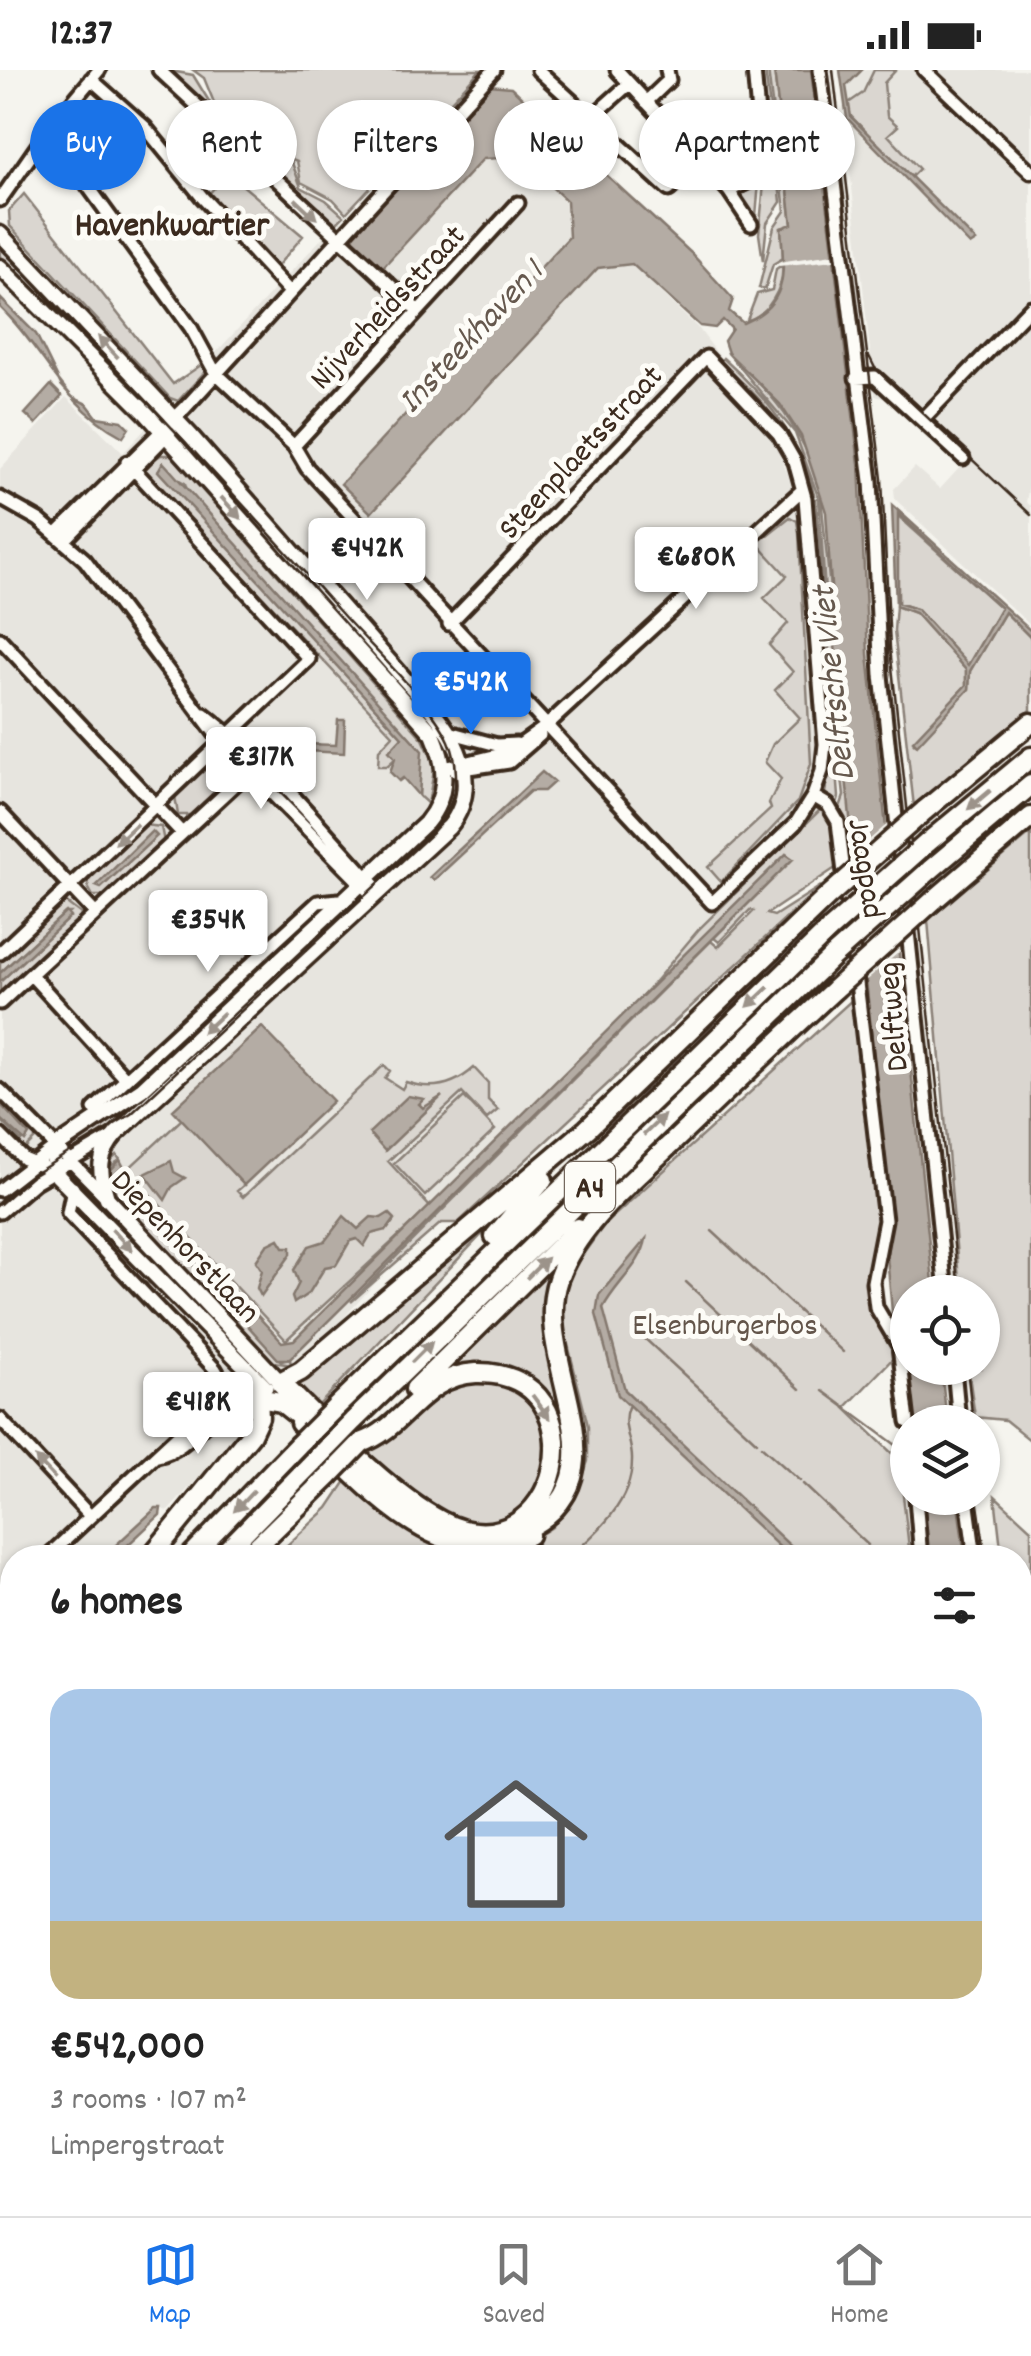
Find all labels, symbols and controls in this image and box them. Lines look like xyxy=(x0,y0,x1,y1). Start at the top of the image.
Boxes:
text: 12:37 xyxy=(50,8,113,63)
chip: Buy xyxy=(30,100,146,190)
chip: Rent xyxy=(166,100,297,190)
chip: Filters xyxy=(317,100,474,190)
chip: New xyxy=(494,100,619,190)
chip: Apartment xyxy=(639,100,855,190)
one-way arrow xyxy=(294,197,318,220)
district label: Havenkwartier xyxy=(75,203,270,253)
street label: Nijverheidsstraat xyxy=(301,216,479,402)
water label: Insteekhaven 1 xyxy=(388,248,559,426)
one-way arrow xyxy=(97,336,120,360)
street label: Steenplaetsstraat xyxy=(489,356,676,552)
one-way arrow xyxy=(220,495,242,520)
pin: €442K xyxy=(297,518,437,603)
text: €442K xyxy=(330,527,404,573)
pin: €680K xyxy=(626,527,766,612)
text: €680K xyxy=(657,536,735,582)
water label: Delftsche Vliet xyxy=(801,581,871,783)
pin: €542K xyxy=(401,652,541,737)
text: €542K xyxy=(434,661,508,707)
pin: €317K xyxy=(191,727,331,812)
text: €317K xyxy=(228,736,294,782)
one-way arrow xyxy=(967,789,992,811)
street label: Jaagpad xyxy=(832,816,894,922)
one-way arrow xyxy=(114,822,138,845)
pin: €354K xyxy=(138,890,278,975)
text: €354K xyxy=(171,899,245,945)
street label: Delftweg xyxy=(868,960,924,1073)
one-way arrow xyxy=(746,985,770,1008)
one-way arrow xyxy=(201,1011,225,1034)
one-way arrow xyxy=(642,1114,666,1137)
street label: Diepenhorstlaan xyxy=(98,1161,269,1336)
road number: A4 xyxy=(565,1162,615,1212)
one-way arrow xyxy=(110,1227,133,1251)
one-way arrow xyxy=(525,1257,549,1280)
map controls xyxy=(890,1275,1000,1515)
button: locate xyxy=(890,1275,1000,1385)
park label: Elsenburgerbos xyxy=(632,1305,818,1351)
one-way arrow xyxy=(410,1341,433,1365)
pin: €418K xyxy=(128,1372,268,1457)
text: €418K xyxy=(165,1381,231,1427)
one-way arrow xyxy=(530,1394,550,1420)
button: layers xyxy=(890,1405,1000,1515)
one-way arrow xyxy=(34,1456,57,1480)
one-way arrow xyxy=(232,1489,256,1513)
text: 6 homes xyxy=(50,1575,183,1635)
icon: filters xyxy=(927,1578,982,1633)
icon: home xyxy=(426,1754,606,1934)
text: €542,000 xyxy=(50,2019,205,2079)
text: 3 rooms · 107 m² xyxy=(50,2079,247,2125)
text: Limpergstraat xyxy=(50,2125,225,2171)
tab: Map xyxy=(143,2237,198,2337)
tab: Saved xyxy=(483,2237,545,2337)
tab: Home xyxy=(830,2237,888,2337)

